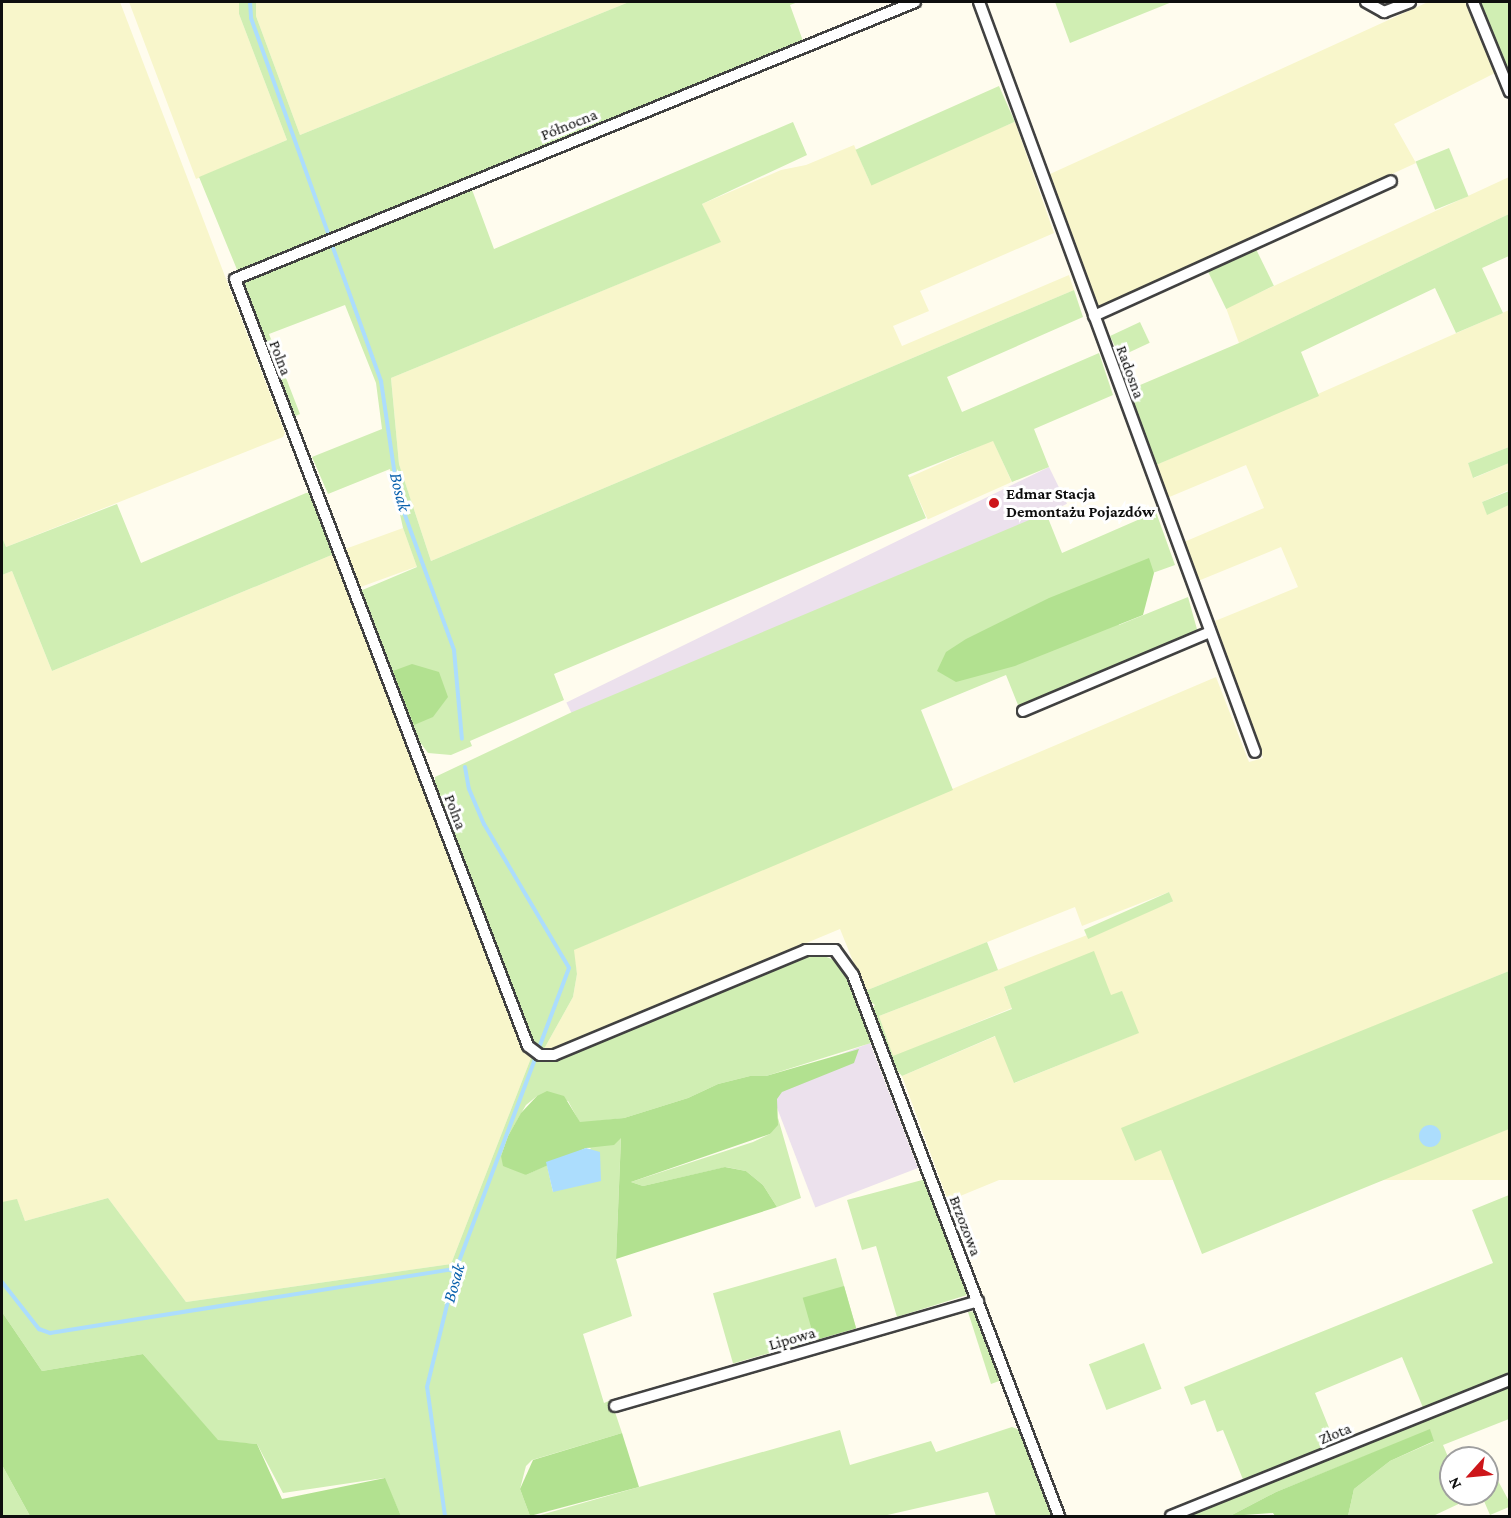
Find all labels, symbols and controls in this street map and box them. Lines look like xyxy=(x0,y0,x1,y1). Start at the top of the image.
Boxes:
street label: Północna xyxy=(538,105,600,145)
street label: Polna xyxy=(265,338,295,378)
street label: Radosna xyxy=(1112,343,1148,401)
water label: Bosak xyxy=(385,470,415,514)
place label: Edmar Stacja Demontażu Pojazdów xyxy=(1006,484,1155,522)
marker: Edmar Stacja Demontażu Pojazdów xyxy=(987,496,1001,510)
street label: Polna xyxy=(440,792,470,832)
street label: Brzozowa xyxy=(945,1193,985,1259)
water label: Bosak xyxy=(438,1261,470,1305)
street label: Lipowa xyxy=(767,1323,817,1355)
street label: Złota xyxy=(1316,1419,1354,1449)
north arrow xyxy=(1439,1446,1499,1506)
text: N xyxy=(1444,1475,1464,1492)

